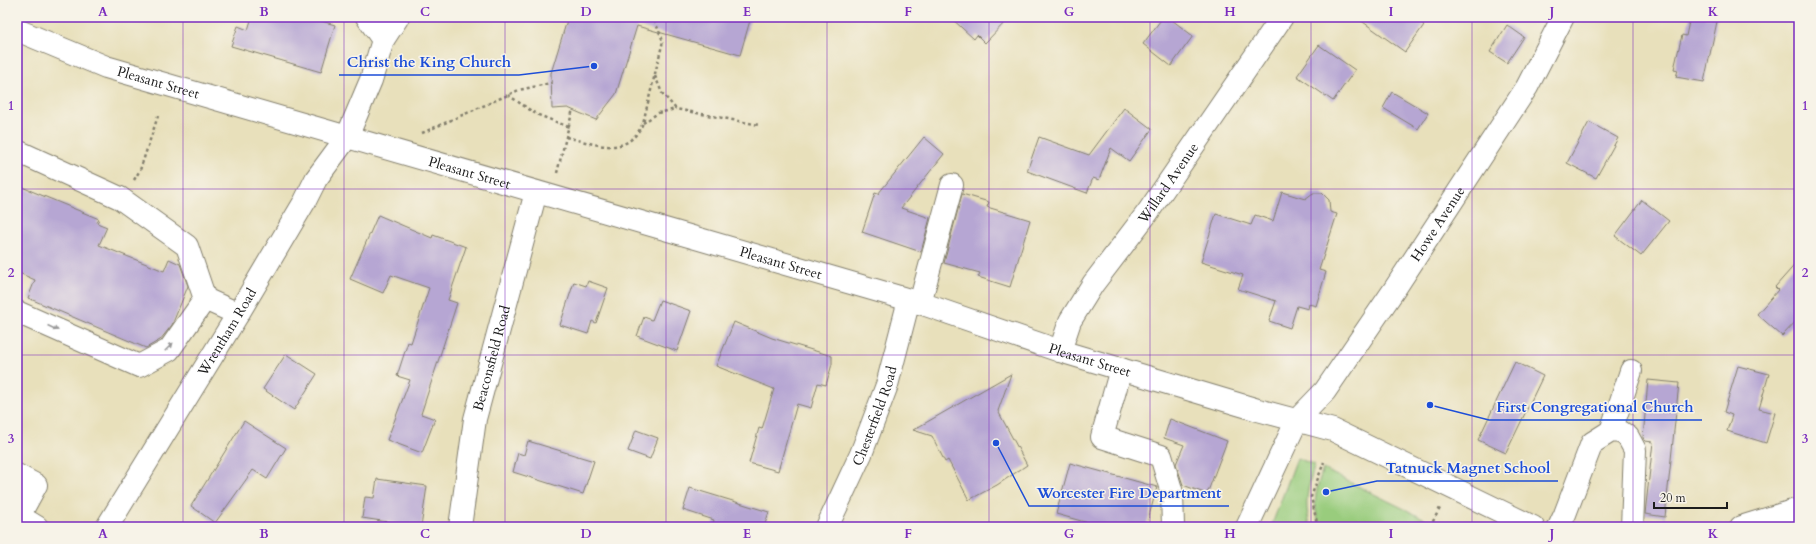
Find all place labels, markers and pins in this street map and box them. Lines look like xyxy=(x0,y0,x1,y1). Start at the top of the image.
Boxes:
callout: Christ the King Church xyxy=(339,48,519,75)
callout: First Congregational Church xyxy=(1489,393,1702,420)
callout: Tatnuck Magnet School xyxy=(1377,454,1558,481)
callout: Worcester Fire Department xyxy=(1029,479,1229,506)

